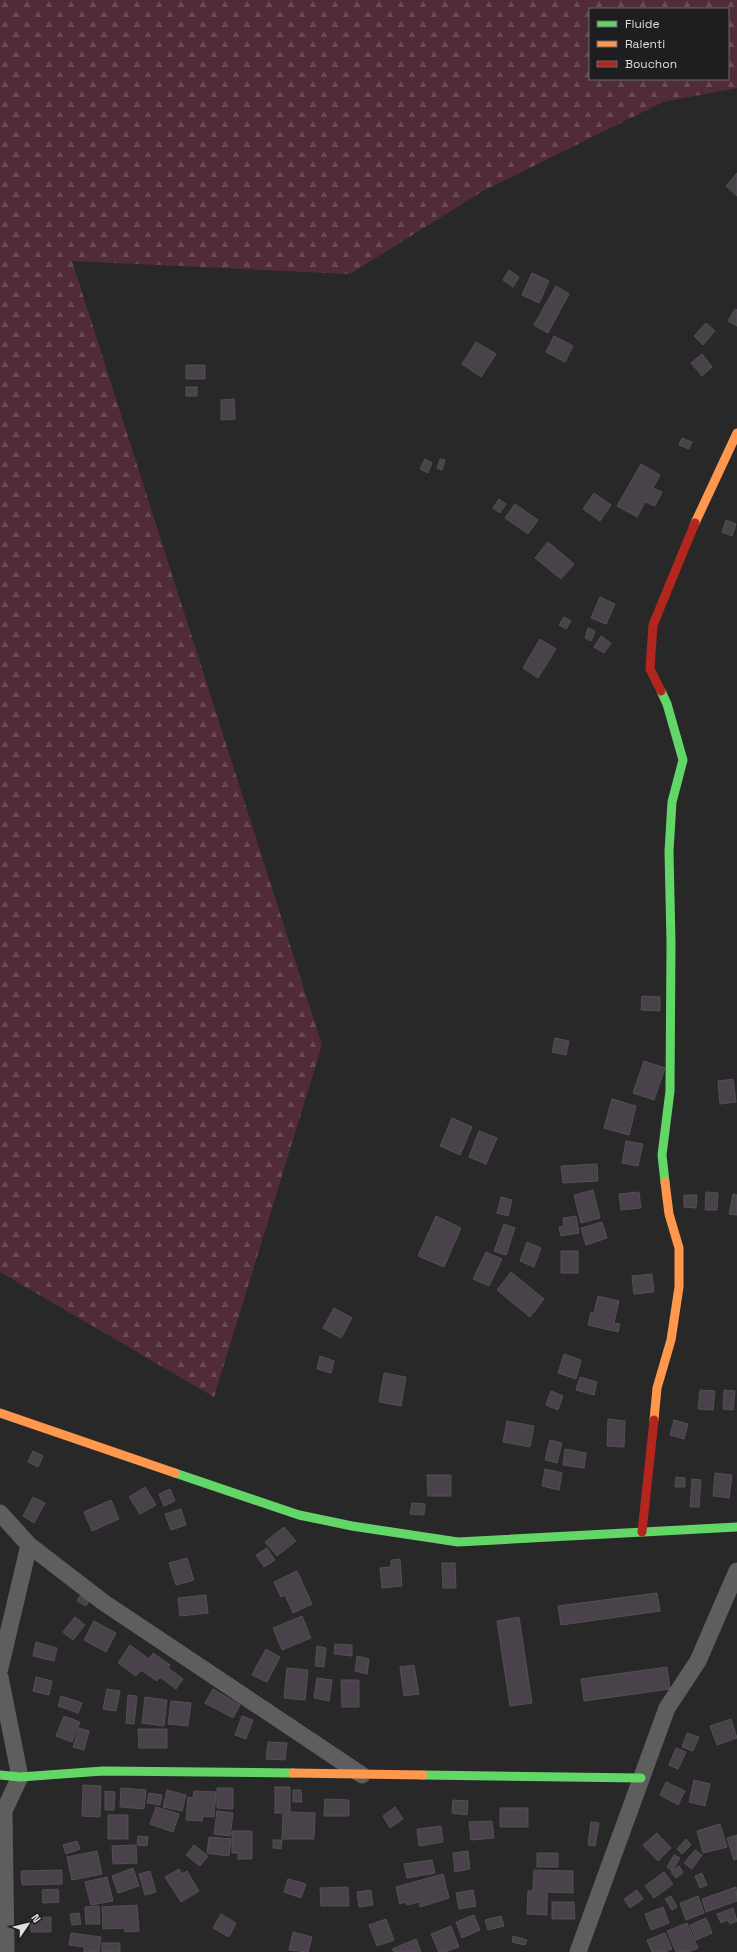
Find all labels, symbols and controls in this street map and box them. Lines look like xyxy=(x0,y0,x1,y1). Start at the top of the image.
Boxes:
legend xyxy=(589,8,729,80)
text: Fluide xyxy=(625,16,660,32)
text: Ralenti xyxy=(625,36,665,52)
text: Bouchon xyxy=(625,56,677,72)
north arrow xyxy=(8,1904,48,1944)
text: N xyxy=(28,1911,44,1925)

